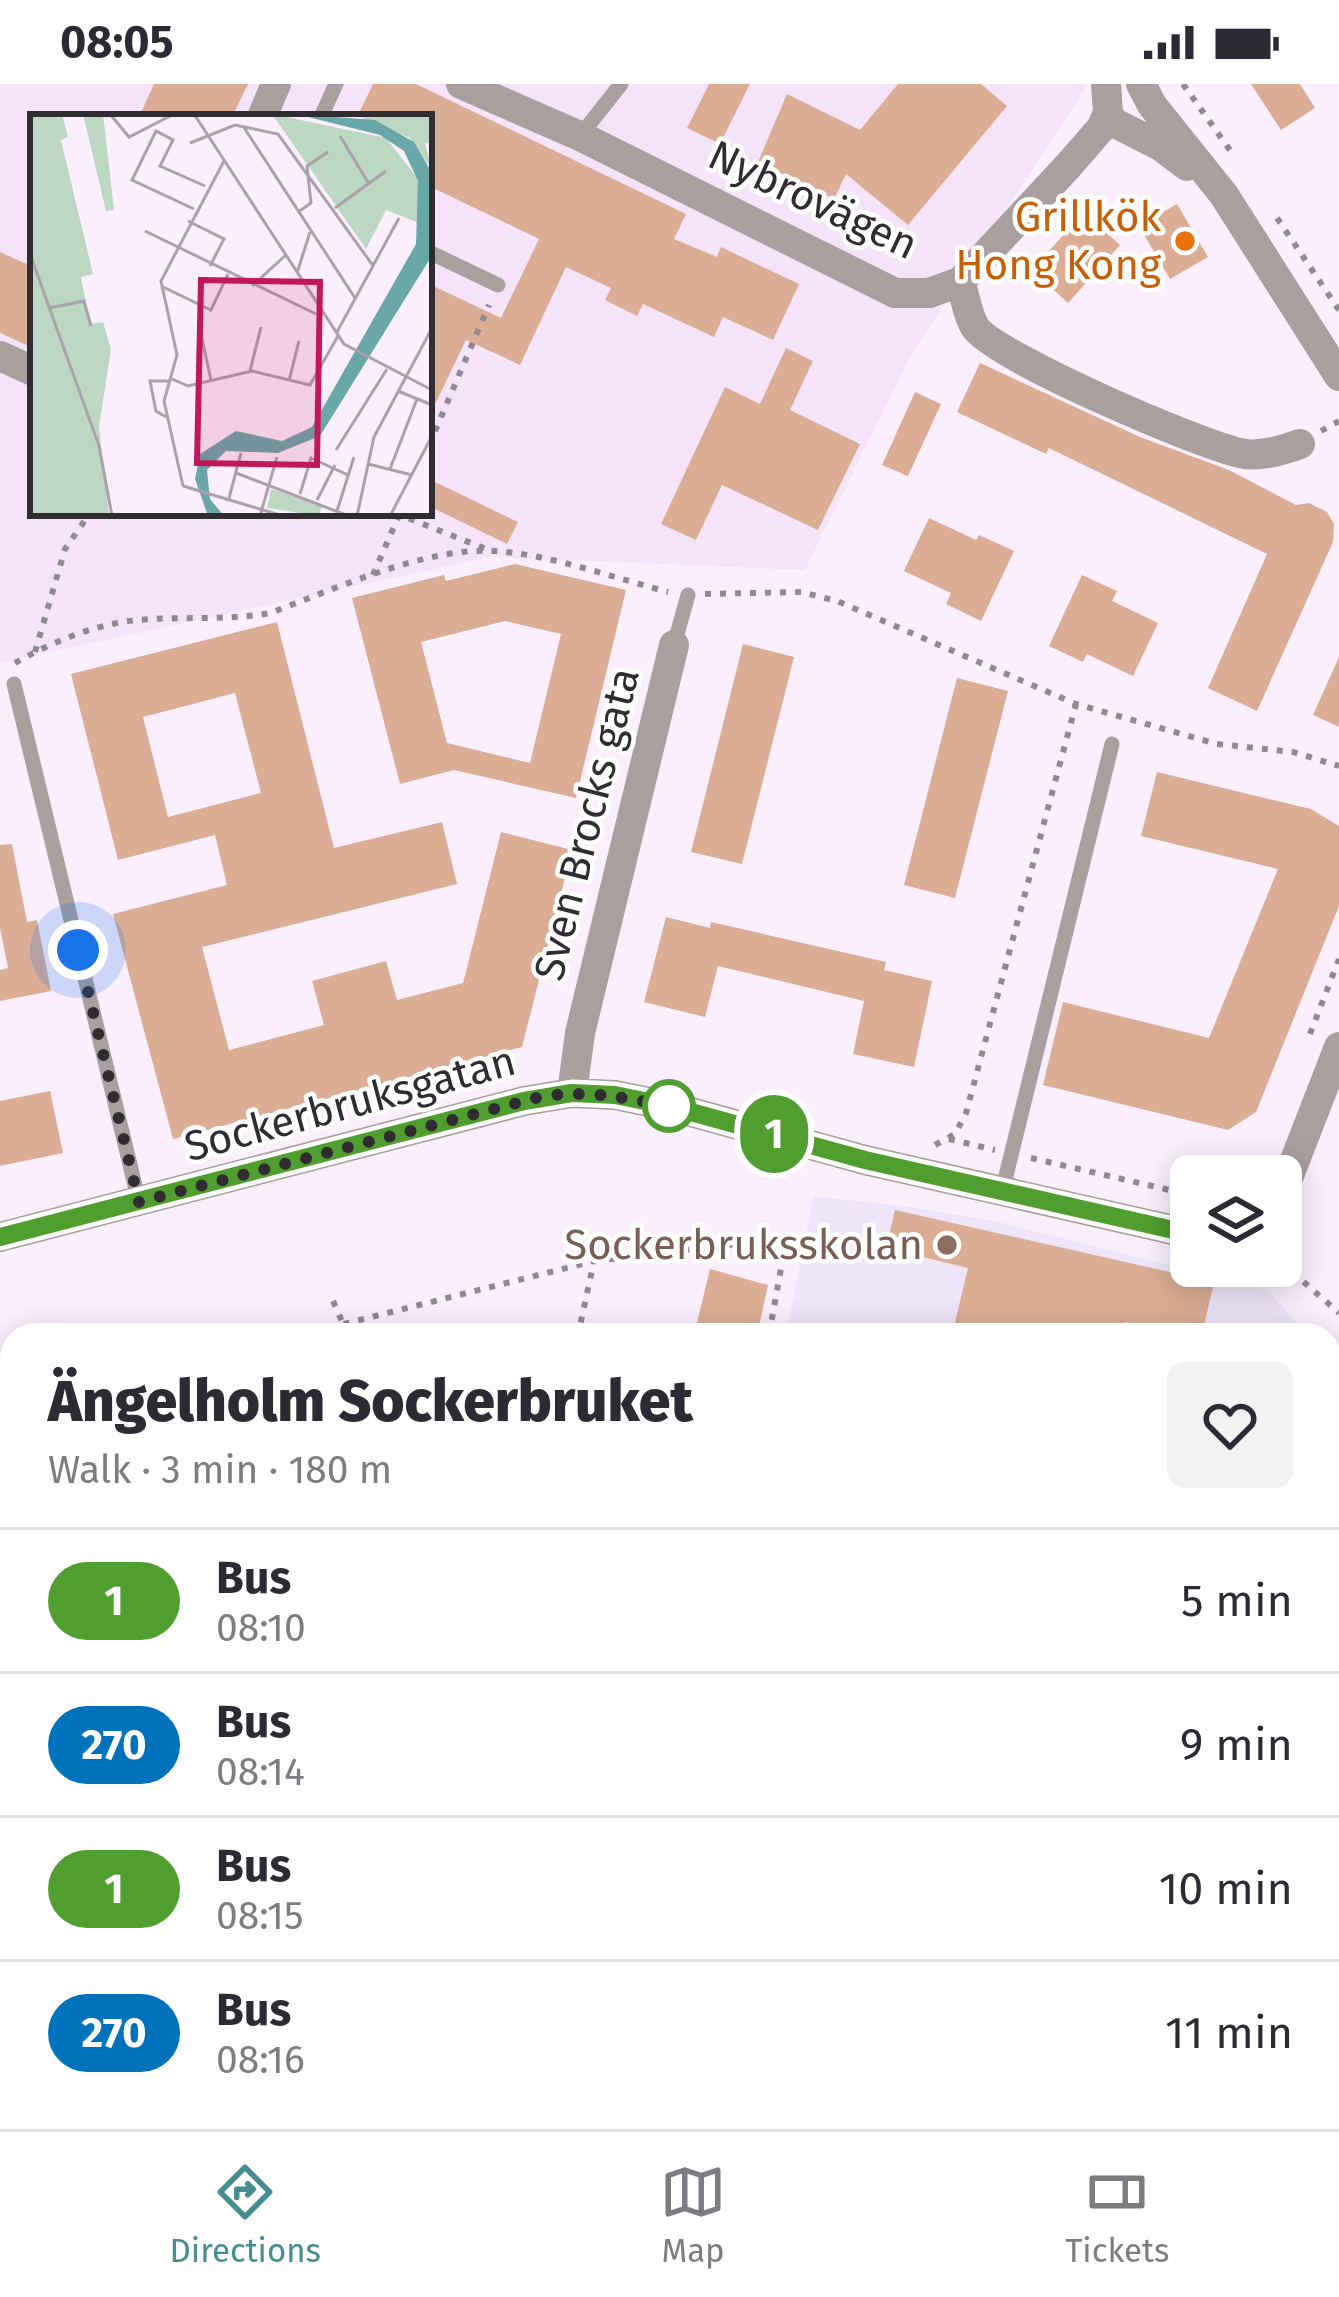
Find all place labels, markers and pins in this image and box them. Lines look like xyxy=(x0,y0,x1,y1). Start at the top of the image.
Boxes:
place label: Grillkök Hong Kong xyxy=(955,192,1161,290)
marker: Grillkök Hong Kong xyxy=(1172,228,1198,254)
unlabelled marker xyxy=(644,1081,694,1131)
place label: Sockerbruksskolan xyxy=(564,1220,923,1270)
marker: Sockerbruksskolan xyxy=(934,1232,960,1258)

